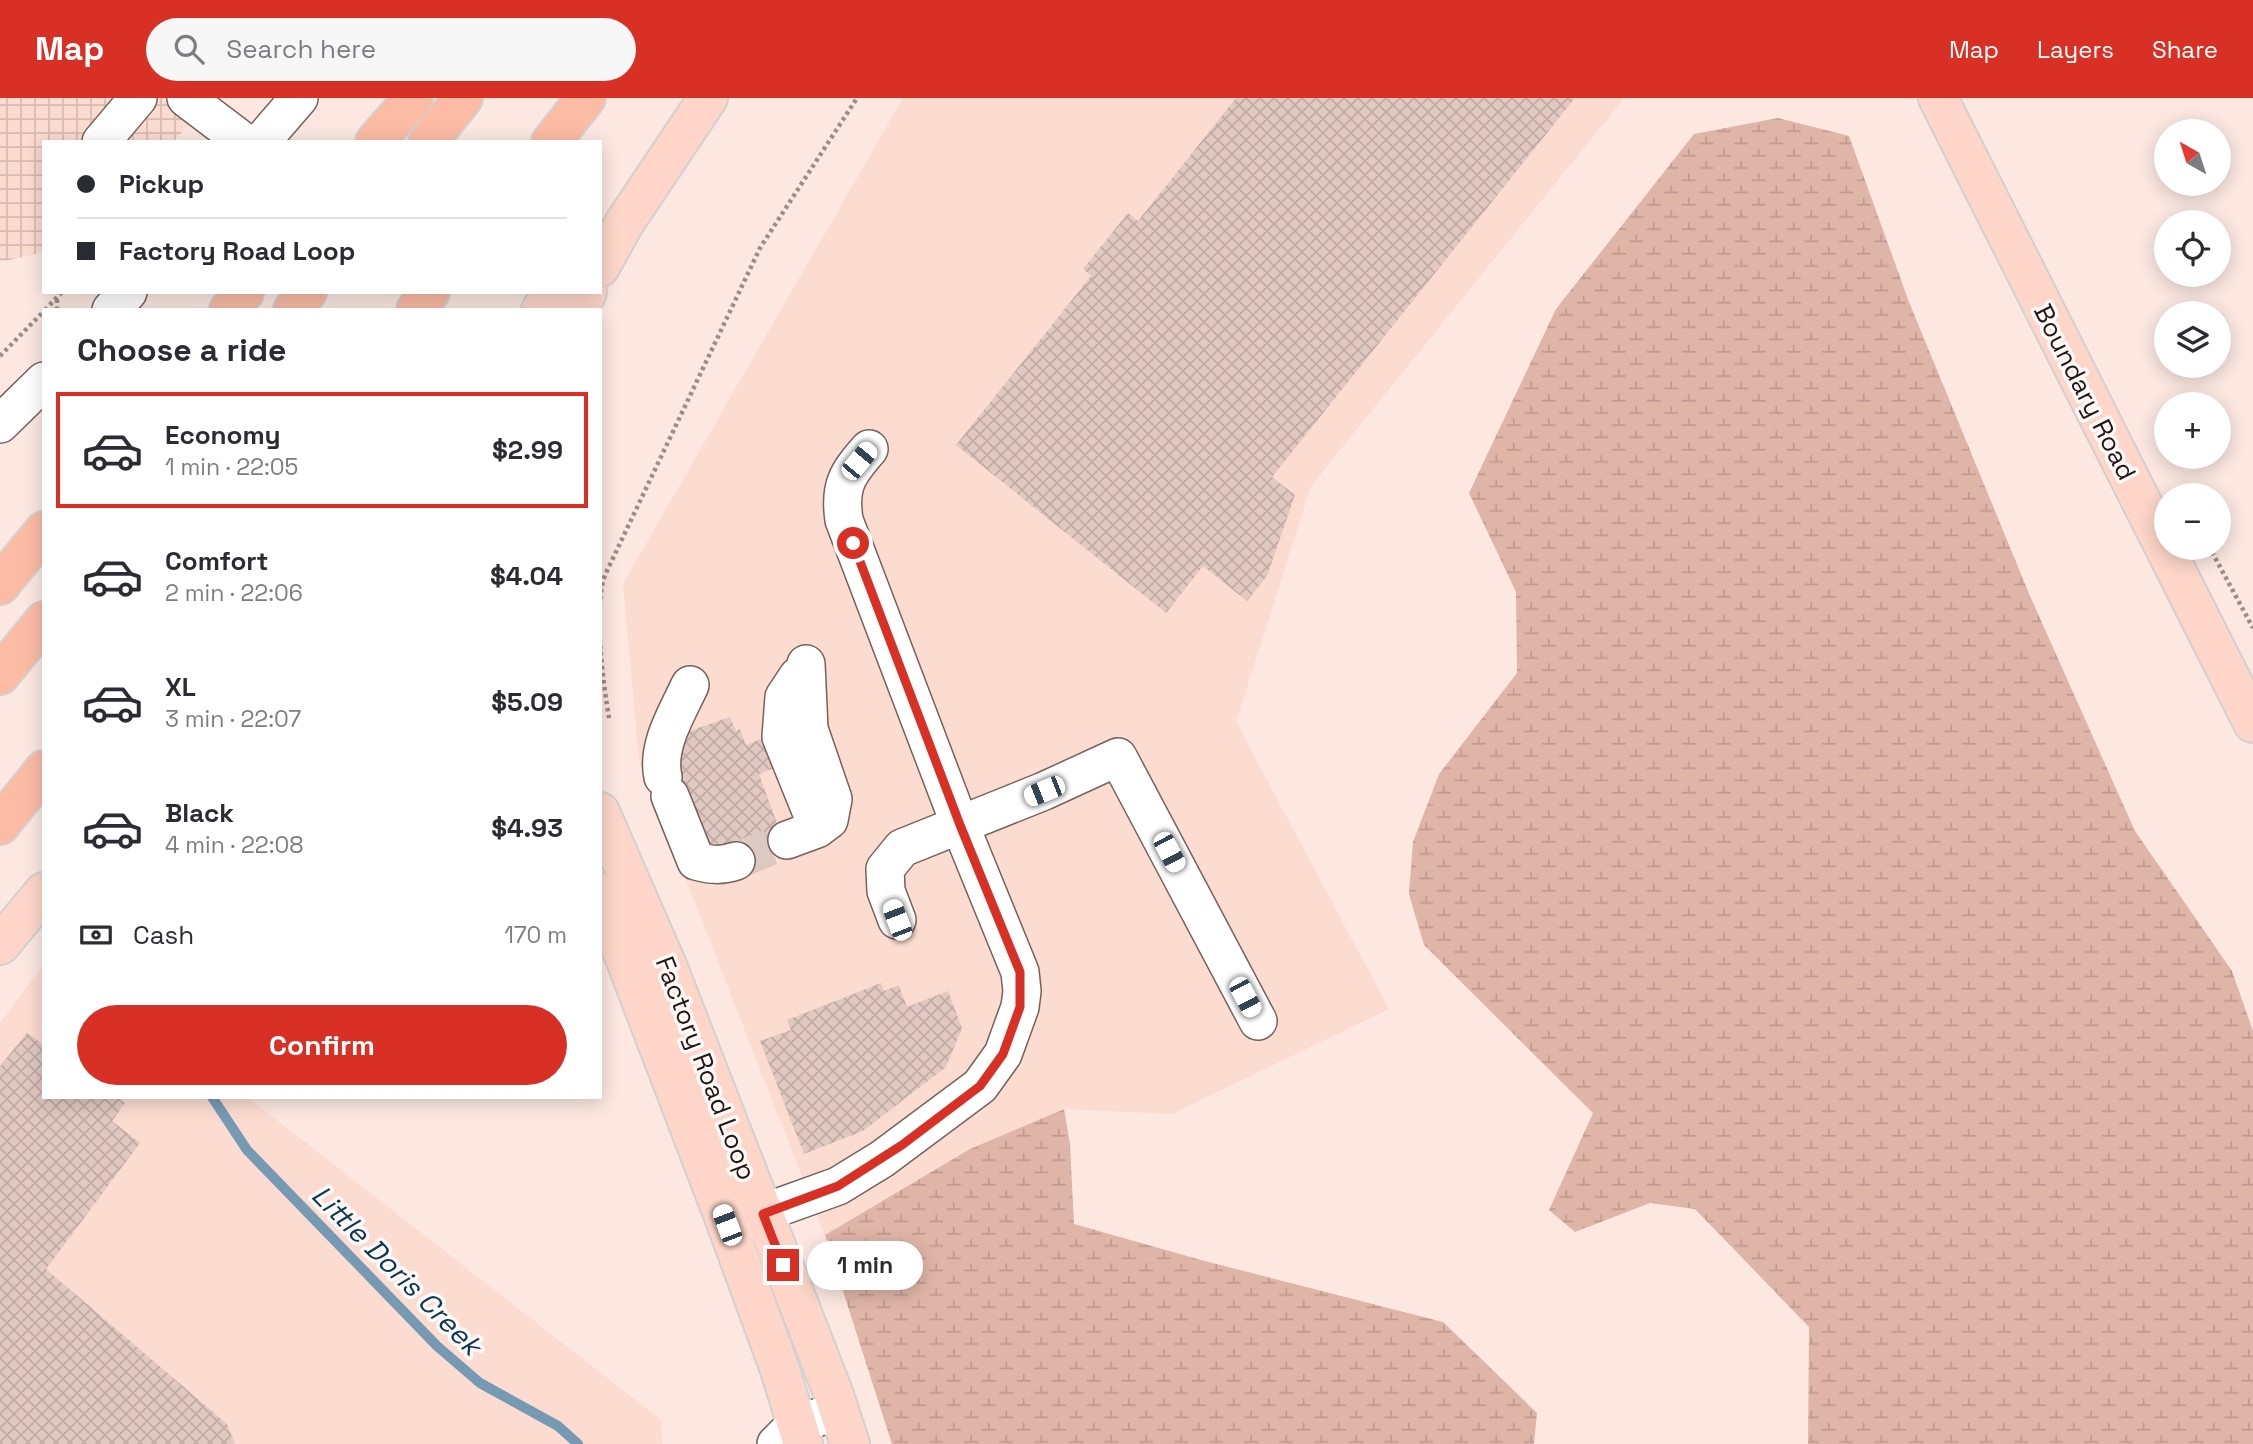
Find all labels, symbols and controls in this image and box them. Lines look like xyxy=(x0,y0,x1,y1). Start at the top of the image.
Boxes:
search box xyxy=(146,18,636,81)
text: Map xyxy=(35,28,104,70)
icon: search xyxy=(170,30,208,68)
text: Search here xyxy=(226,32,376,66)
text: Map xyxy=(1949,34,1999,65)
text: Layers xyxy=(2037,34,2114,65)
text: Share xyxy=(2152,34,2218,65)
north arrow xyxy=(2154,119,2231,196)
map controls xyxy=(2154,119,2231,560)
text: Pickup xyxy=(119,167,204,201)
button: locate xyxy=(2154,210,2231,287)
text: Factory Road Loop xyxy=(119,234,355,268)
street label: Boundary Road xyxy=(2026,298,2144,486)
button: layers xyxy=(2154,301,2231,378)
text: Choose a ride xyxy=(77,330,287,370)
button: + xyxy=(2154,392,2231,469)
text: Economy xyxy=(165,418,281,452)
icon: car xyxy=(81,419,144,482)
text: $2.99 xyxy=(492,433,563,467)
car xyxy=(838,438,881,484)
text: 1 min · 22:05 xyxy=(165,452,298,482)
button: − xyxy=(2154,483,2231,560)
route start xyxy=(837,527,869,559)
text: Comfort xyxy=(165,544,268,578)
icon: car xyxy=(81,545,144,608)
text: $4.04 xyxy=(490,559,563,593)
text: 2 min · 22:06 xyxy=(165,578,303,608)
text: XL xyxy=(165,670,196,704)
icon: car xyxy=(81,671,144,734)
text: $5.09 xyxy=(491,685,563,719)
text: 3 min · 22:07 xyxy=(165,704,301,734)
car xyxy=(1021,773,1068,809)
text: Black xyxy=(165,796,234,830)
icon: car xyxy=(81,797,144,860)
text: $4.93 xyxy=(491,811,563,845)
car xyxy=(1150,829,1189,875)
text: 4 min · 22:08 xyxy=(165,830,304,860)
car xyxy=(880,897,915,943)
icon: cash xyxy=(77,916,115,954)
text: Cash xyxy=(133,918,194,952)
text: 170 m xyxy=(504,920,567,950)
street label: Factory Road Loop xyxy=(648,951,764,1185)
car xyxy=(1226,974,1265,1020)
button: Confirm xyxy=(77,1005,567,1085)
water label: Little Doris Creek xyxy=(304,1177,492,1365)
car xyxy=(710,1202,745,1248)
callout: 1 min xyxy=(808,1240,923,1290)
route end xyxy=(767,1249,799,1281)
text: 1 min xyxy=(837,1250,893,1280)

